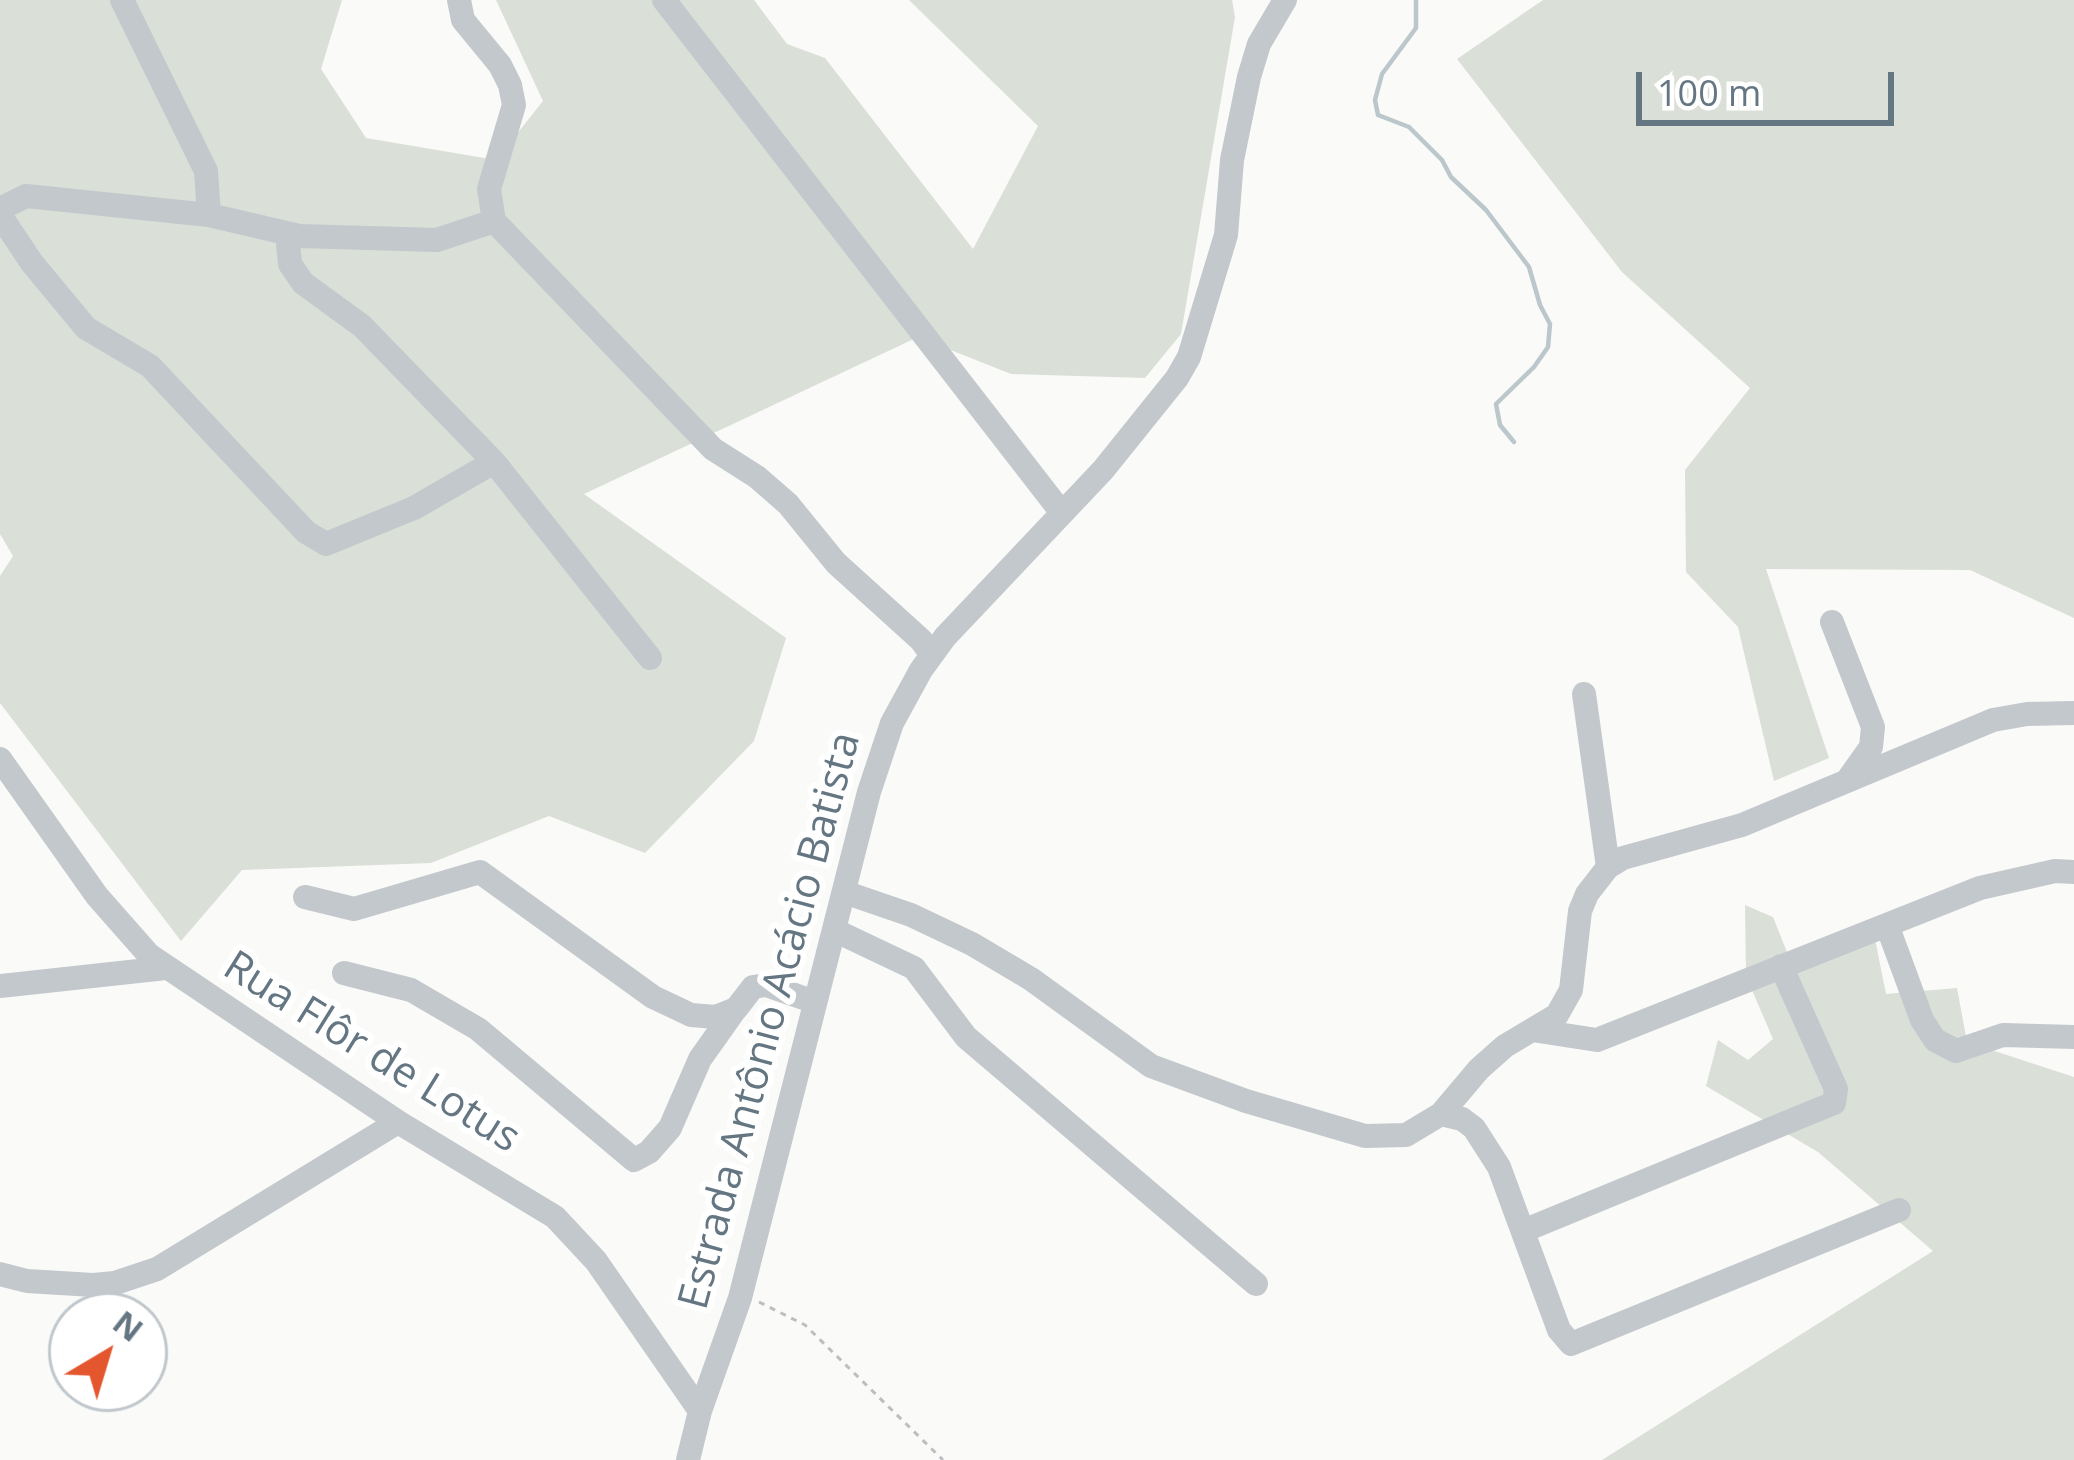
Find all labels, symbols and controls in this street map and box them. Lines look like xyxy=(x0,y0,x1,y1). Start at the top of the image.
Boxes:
scale bar xyxy=(1642,48,1900,122)
text: 100 m xyxy=(1657,68,1761,117)
street label: Estrada Antônio Acácio Batista xyxy=(670,727,872,1315)
street label: Rua Flôr de Lotus xyxy=(214,942,528,1164)
north arrow xyxy=(48,1292,168,1412)
text: N xyxy=(104,1300,153,1352)

